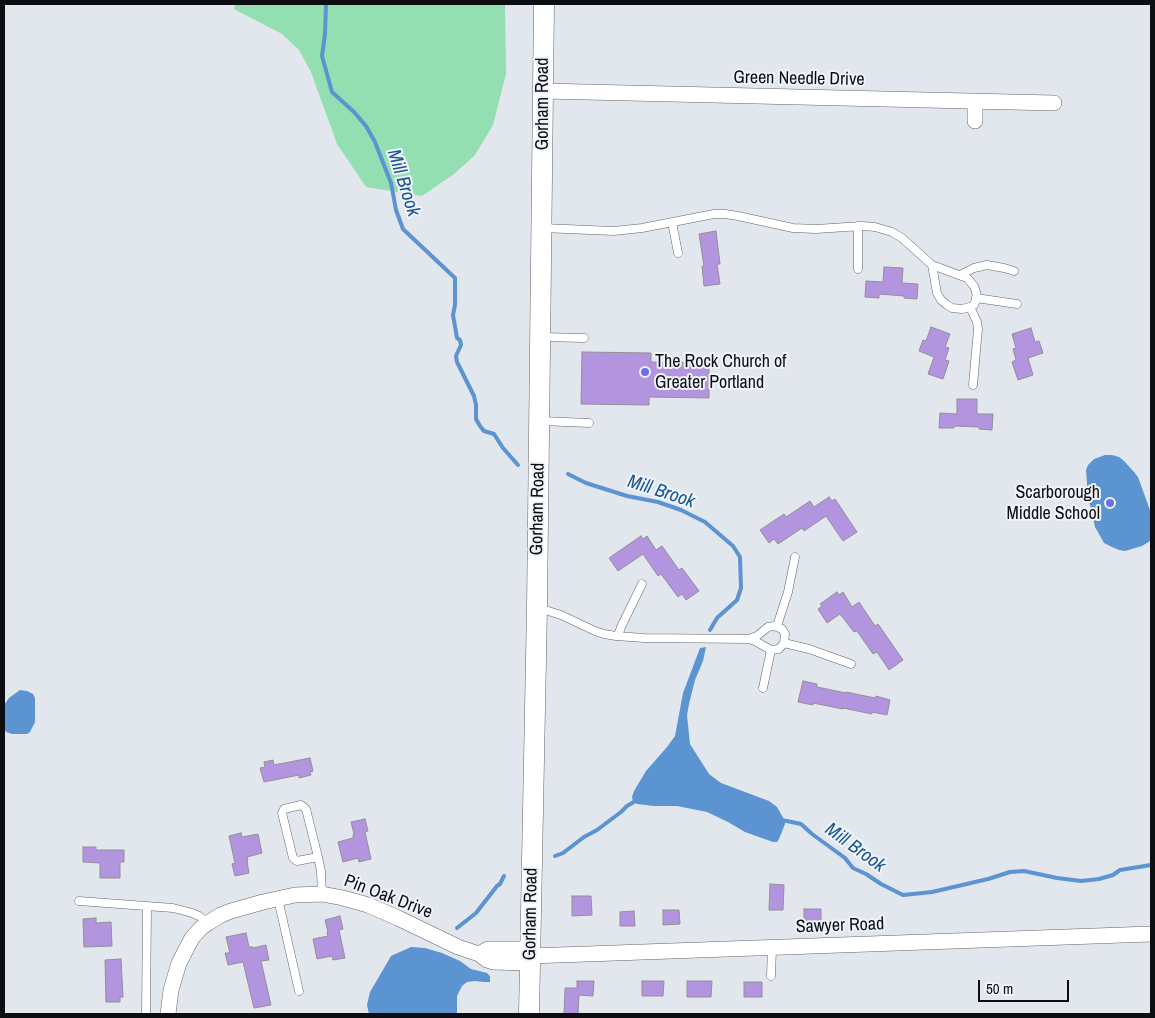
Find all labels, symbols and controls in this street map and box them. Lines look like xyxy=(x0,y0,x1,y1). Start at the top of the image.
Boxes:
street label: Gorham Road xyxy=(532,58,554,150)
street label: Green Needle Drive xyxy=(733,67,865,91)
water label: Mill Brook xyxy=(381,147,425,219)
place label: The Rock Church of Greater Portland xyxy=(655,351,786,394)
marker: The Rock Church of Greater Portland xyxy=(639,366,651,378)
street label: Gorham Road xyxy=(526,462,550,556)
water label: Mill Brook xyxy=(625,470,697,514)
place label: Scarborough Middle School xyxy=(1006,482,1100,524)
marker: Scarborough Middle School xyxy=(1104,497,1116,509)
water label: Mill Brook xyxy=(820,818,890,878)
street label: Gorham Road xyxy=(519,867,543,961)
street label: Pin Oak Drive xyxy=(341,870,435,924)
street label: Sawyer Road xyxy=(795,914,885,938)
scale bar xyxy=(980,970,1071,1002)
text: 50 m xyxy=(986,978,1013,999)

